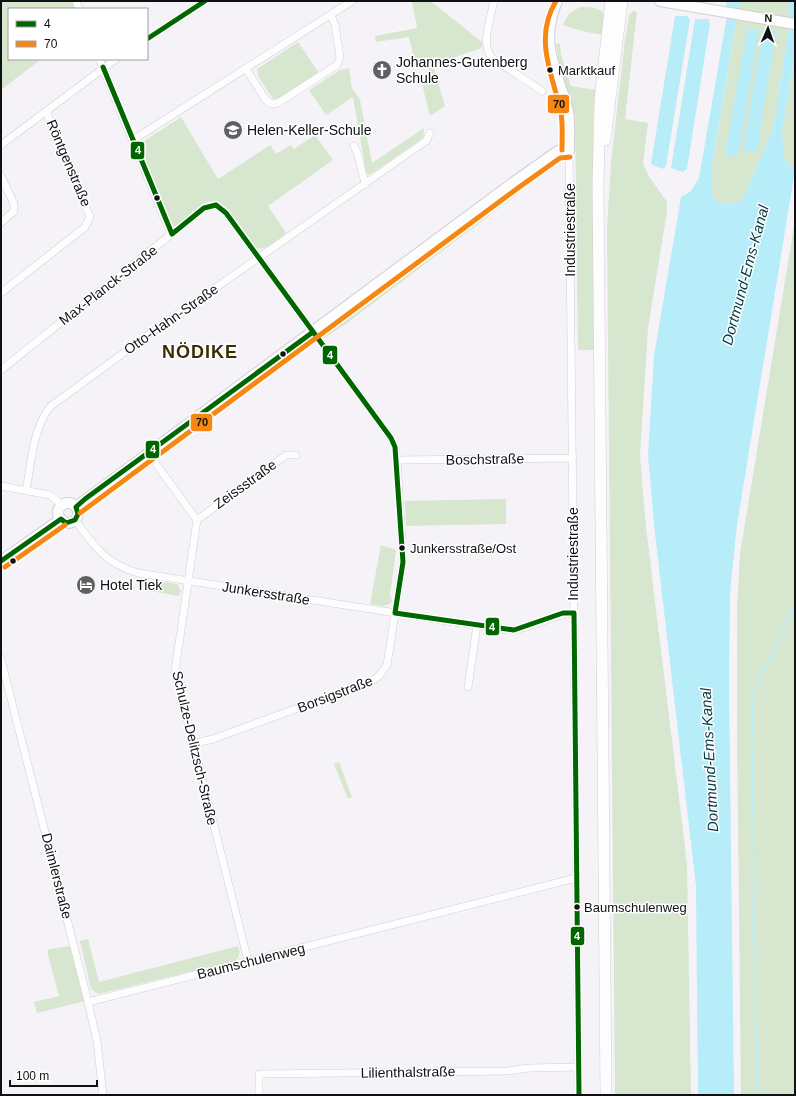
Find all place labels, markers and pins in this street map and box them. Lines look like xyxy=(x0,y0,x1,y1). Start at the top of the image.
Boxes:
place label: Johannes-Gutenberg Schule xyxy=(396,54,528,86)
church icon: Johannes-Gutenberg Schule xyxy=(371,59,393,81)
place label: Marktkauf xyxy=(558,63,615,78)
marker: Marktkauf xyxy=(545,65,555,75)
school or university icon: Helen-Keller-Schule xyxy=(222,119,244,141)
place label: Helen-Keller-Schule xyxy=(247,122,372,138)
unlabelled marker xyxy=(152,193,162,203)
unlabelled marker xyxy=(278,349,288,359)
place label: Junkersstraße/Ost xyxy=(410,541,517,556)
marker: Junkersstraße/Ost xyxy=(397,543,407,553)
unlabelled marker xyxy=(8,556,18,566)
hotel icon: Hotel Tiek xyxy=(75,574,97,596)
place label: Hotel Tiek xyxy=(100,577,163,593)
place label: Baumschulenweg xyxy=(584,900,687,915)
marker: Baumschulenweg xyxy=(572,902,582,912)

